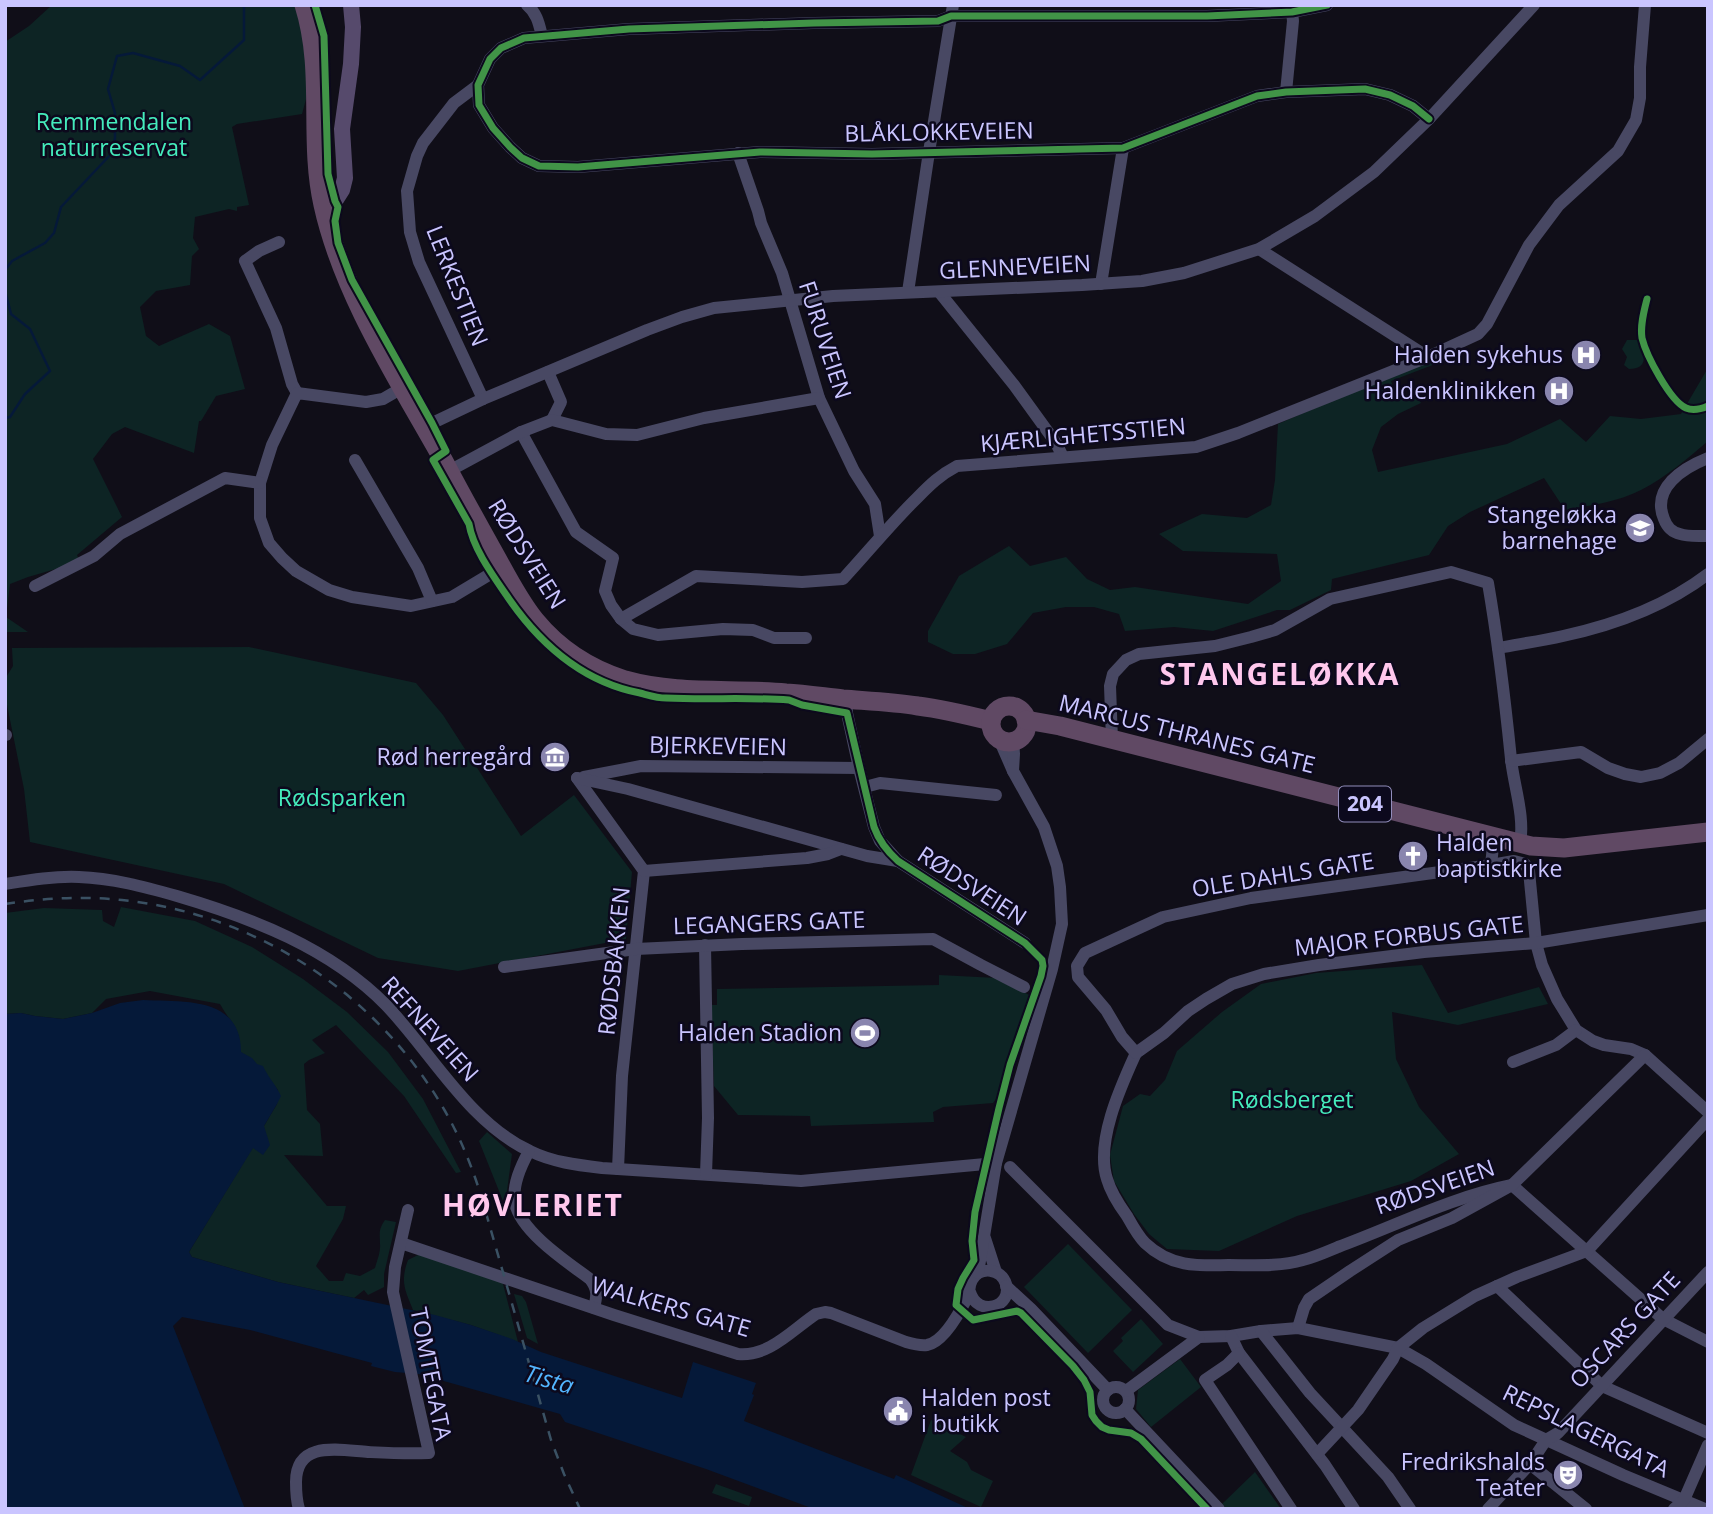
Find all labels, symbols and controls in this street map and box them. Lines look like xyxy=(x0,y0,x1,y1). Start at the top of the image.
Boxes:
park label: Remmendalen naturreservat xyxy=(36,105,192,163)
street label: BLÅKLOKKEVEIEN xyxy=(844,113,1034,149)
street label: LERKESTIEN xyxy=(419,220,497,351)
street label: GLENNEVEIEN xyxy=(938,246,1092,286)
street label: FURUVEIEN xyxy=(792,276,860,403)
place label: Halden sykehus xyxy=(1394,338,1563,370)
hospital icon: Halden sykehus xyxy=(1569,338,1603,372)
place label: Haldenklinikken xyxy=(1365,374,1536,406)
hospital icon: Haldenklinikken xyxy=(1542,374,1576,408)
street label: KJÆRLIGHETSSTIEN xyxy=(979,409,1187,459)
street label: RØDSVEIEN xyxy=(481,492,574,615)
place label: Stangeløkka barnehage xyxy=(1487,498,1617,556)
school or university icon: Stangeløkka barnehage xyxy=(1623,511,1657,545)
district label: STANGELØKKA xyxy=(1160,653,1400,694)
street label: MARCUS THRANES GATE xyxy=(1056,686,1319,780)
street label: BJERKEVEIEN xyxy=(649,728,787,762)
place label: Rød herregård xyxy=(376,740,532,772)
museum icon: Rød herregård xyxy=(538,740,572,774)
park label: Rødsparken xyxy=(278,781,406,813)
road number: 204 xyxy=(1339,786,1391,822)
place label: Halden baptistkirke xyxy=(1436,826,1562,884)
street label: RØDSVEIEN xyxy=(912,838,1033,932)
church icon: Halden baptistkirke xyxy=(1396,839,1430,873)
street label: OLE DAHLS GATE xyxy=(1189,844,1376,904)
street label: RØDSBAKKEN xyxy=(589,885,637,1037)
street label: LEGANGERS GATE xyxy=(672,903,866,941)
street label: MAJOR FORBUS GATE xyxy=(1293,907,1525,963)
street label: REFNEVEIEN xyxy=(375,969,487,1088)
place label: Halden Stadion xyxy=(678,1016,842,1048)
sports icon: Halden Stadion xyxy=(848,1016,882,1050)
park label: Rødsberget xyxy=(1230,1083,1354,1115)
street label: RØDSVEIEN xyxy=(1371,1151,1499,1221)
district label: HØVLERIET xyxy=(442,1184,624,1225)
street label: OSCARS GATE xyxy=(1562,1264,1687,1395)
street label: WALKERS GATE xyxy=(588,1268,755,1344)
street label: TOMTEGATA xyxy=(403,1304,461,1444)
water label: Tista xyxy=(521,1356,578,1401)
street label: REPSLAGERGATA xyxy=(1498,1376,1676,1485)
place label: Halden post i butikk xyxy=(921,1381,1051,1439)
public building icon: Halden post i butikk xyxy=(881,1394,915,1428)
place label: Fredrikshalds Teater xyxy=(1401,1445,1546,1503)
theatre icon: Fredrikshalds Teater xyxy=(1551,1458,1585,1492)

